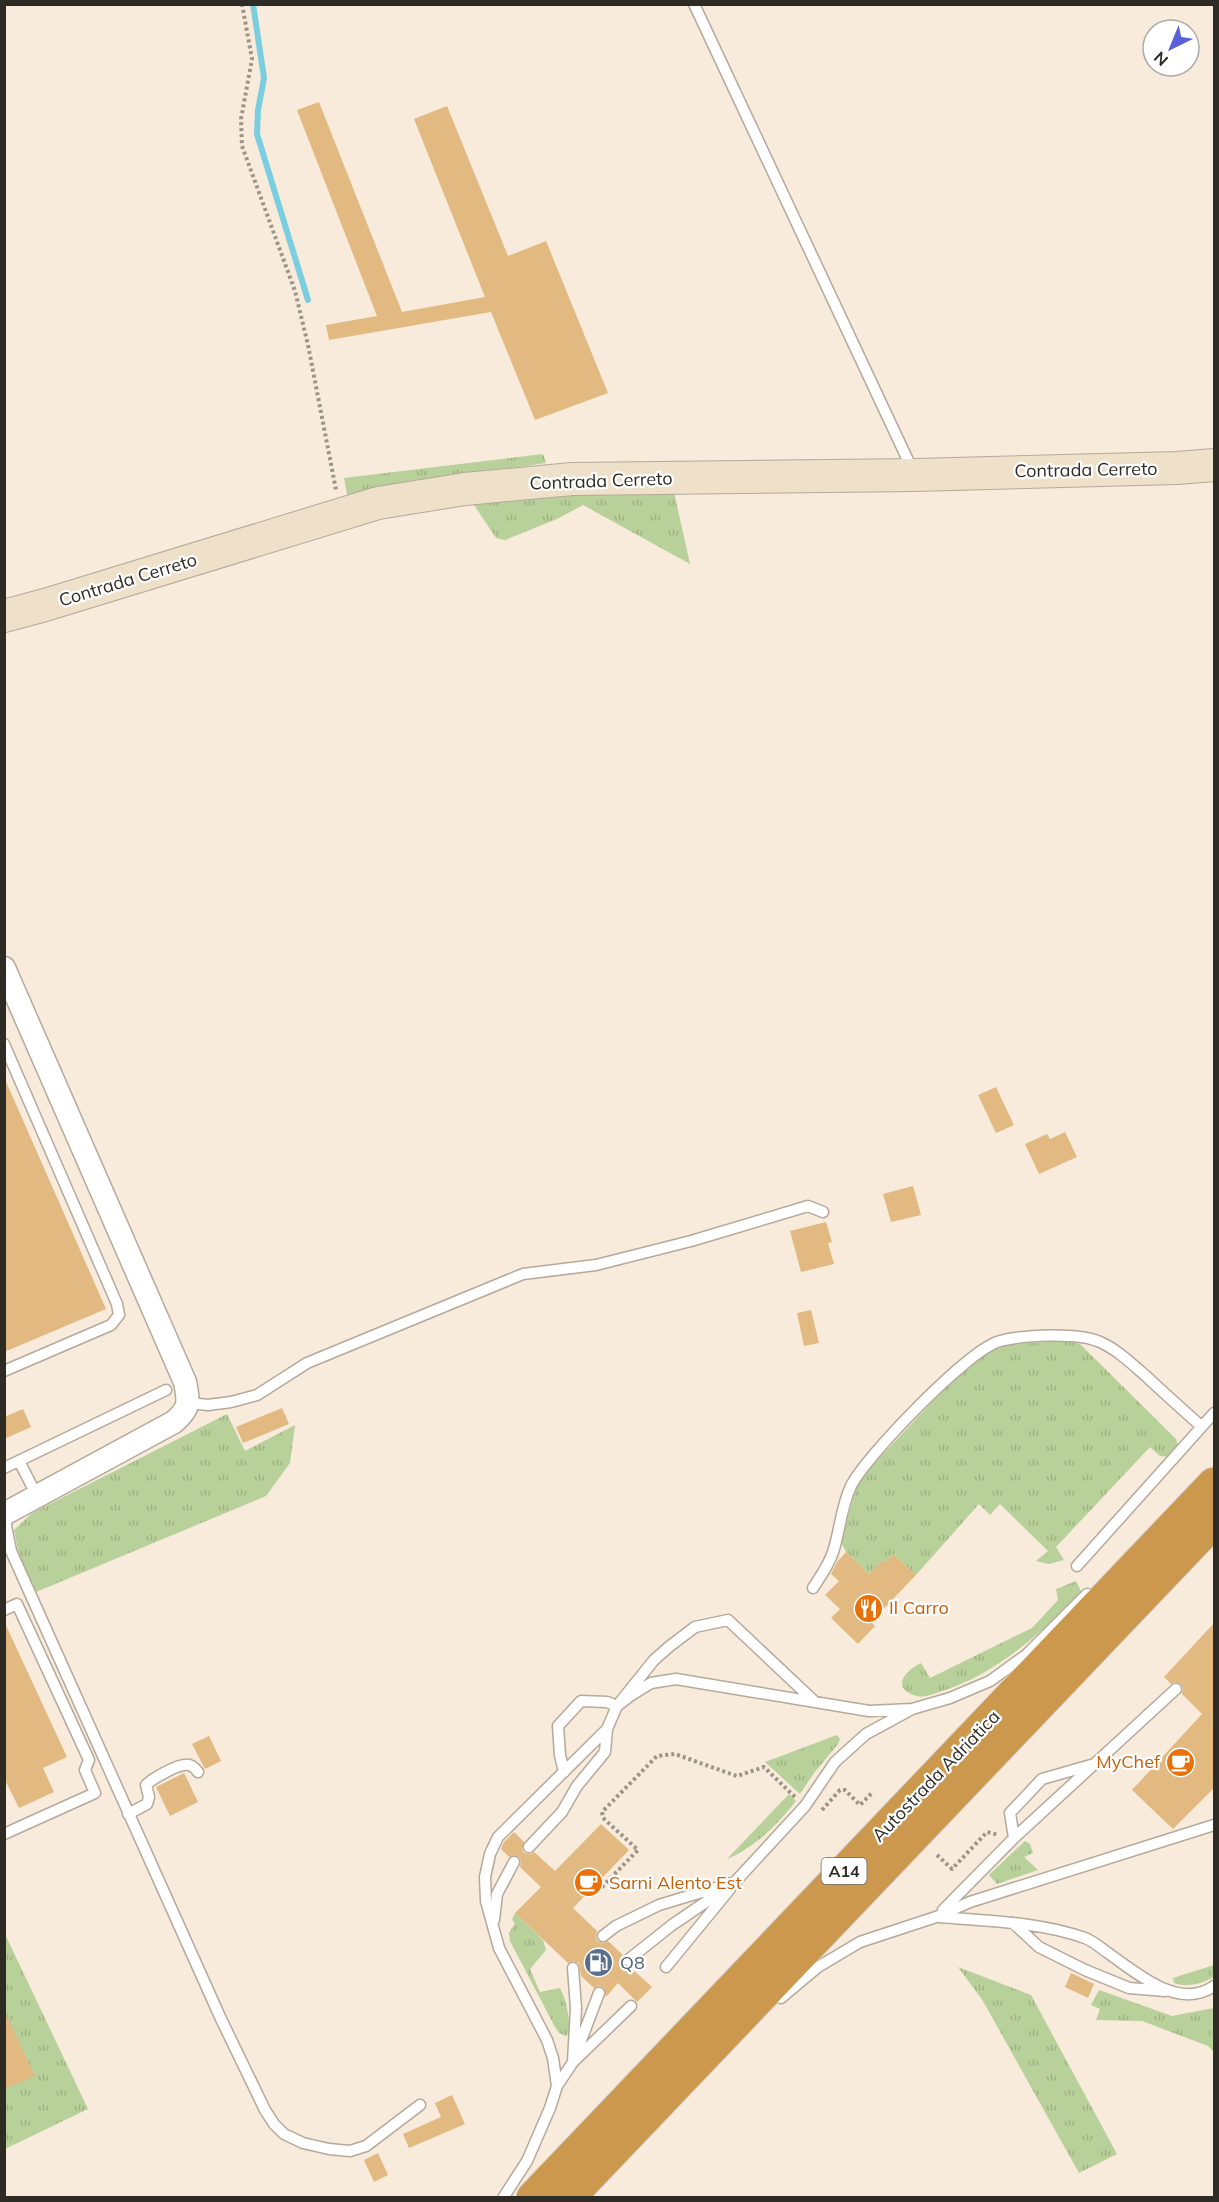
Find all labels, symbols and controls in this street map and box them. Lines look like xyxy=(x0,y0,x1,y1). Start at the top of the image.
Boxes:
north arrow xyxy=(1141,18,1201,78)
text: N xyxy=(1150,48,1172,70)
street label: Contrada Cerreto xyxy=(1014,457,1158,482)
street label: Contrada Cerreto xyxy=(529,467,673,494)
street label: Contrada Cerreto xyxy=(56,548,200,611)
restaurant icon: Il Carro xyxy=(852,1592,884,1624)
place label: Il Carro xyxy=(889,1596,949,1619)
street label: Autostrada Adriatica xyxy=(867,1705,1005,1846)
cafe icon: MyChef xyxy=(1165,1746,1197,1778)
place label: MyChef xyxy=(1096,1750,1161,1773)
road number: A14 xyxy=(822,1858,866,1884)
cafe icon: Sarni Alento Est xyxy=(572,1867,604,1899)
place label: Sarni Alento Est xyxy=(609,1871,742,1894)
fuel station icon: Q8 xyxy=(583,1947,615,1979)
place label: Q8 xyxy=(620,1951,645,1974)

